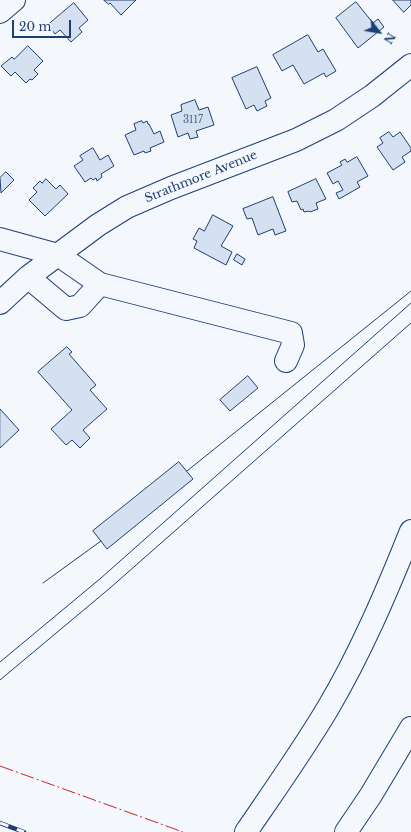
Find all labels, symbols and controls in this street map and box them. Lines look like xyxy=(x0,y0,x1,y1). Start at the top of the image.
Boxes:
scale bar xyxy=(14,12,73,38)
north arrow xyxy=(359,12,399,52)
text: 20 m xyxy=(19,19,51,34)
text: N xyxy=(381,30,398,46)
house number: 3117 xyxy=(183,114,203,126)
street label: Strathmore Avenue xyxy=(143,148,259,206)

